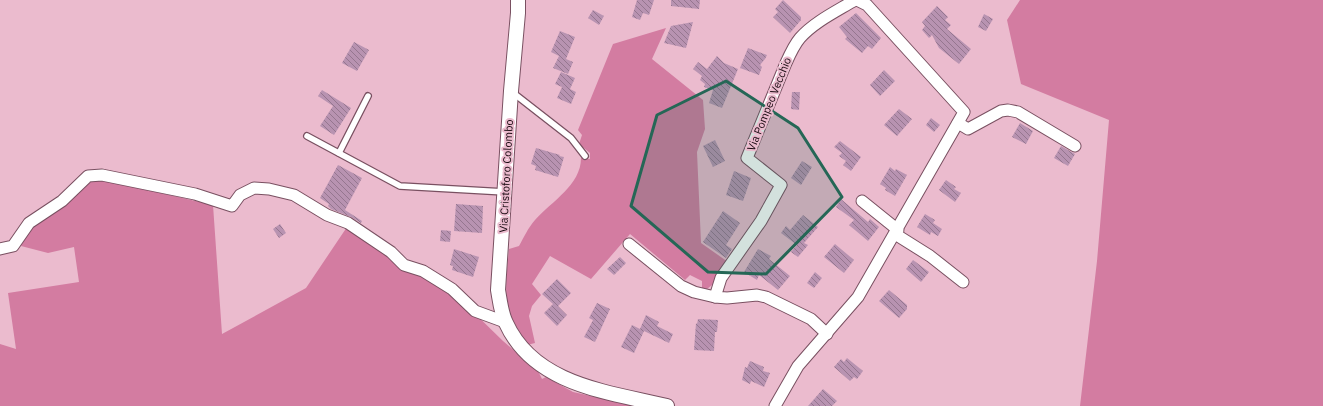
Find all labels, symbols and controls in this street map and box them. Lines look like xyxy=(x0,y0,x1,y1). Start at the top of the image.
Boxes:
street label: Via Pompeo Vecchio xyxy=(744,55,794,153)
street label: Via Cristoforo Colombo xyxy=(496,119,516,233)

